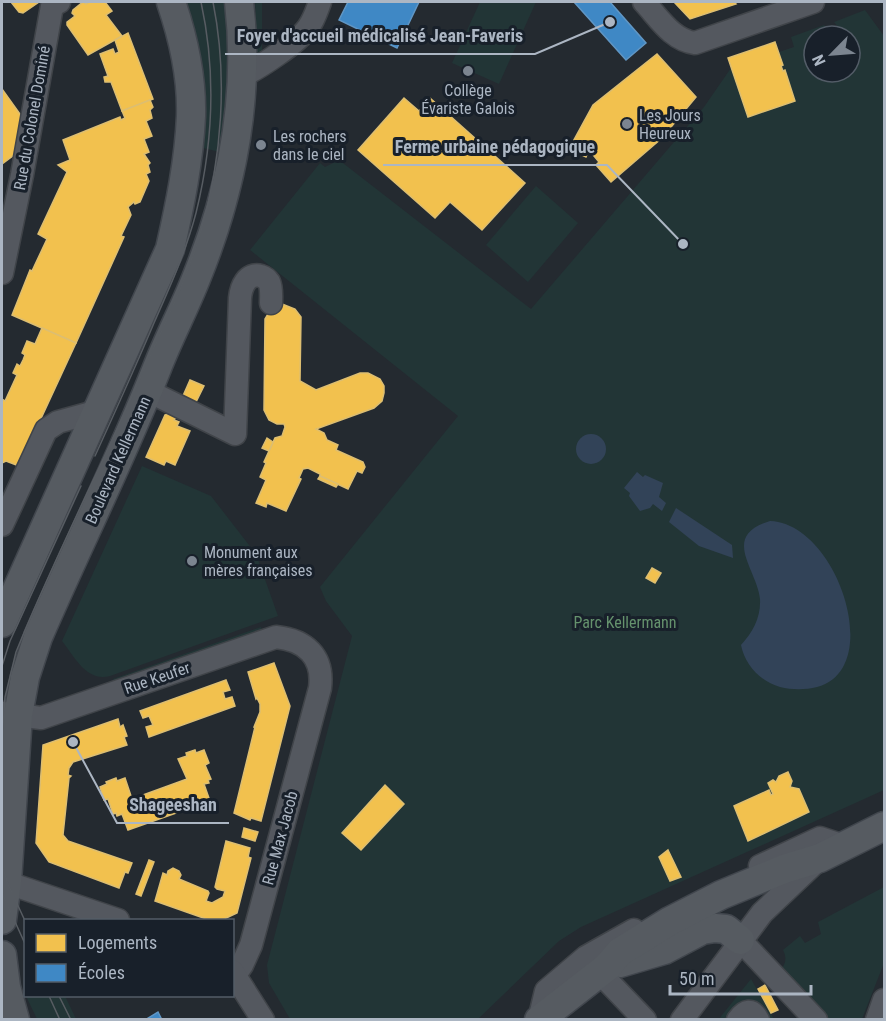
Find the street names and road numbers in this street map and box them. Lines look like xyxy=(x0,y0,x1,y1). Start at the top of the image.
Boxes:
street label: Rue du Colonel Dominé xyxy=(10,44,54,192)
street label: Boulevard Kellermann xyxy=(81,393,155,527)
street label: Rue Keufer xyxy=(122,658,193,698)
street label: Rue Max Jacob xyxy=(258,789,302,887)

